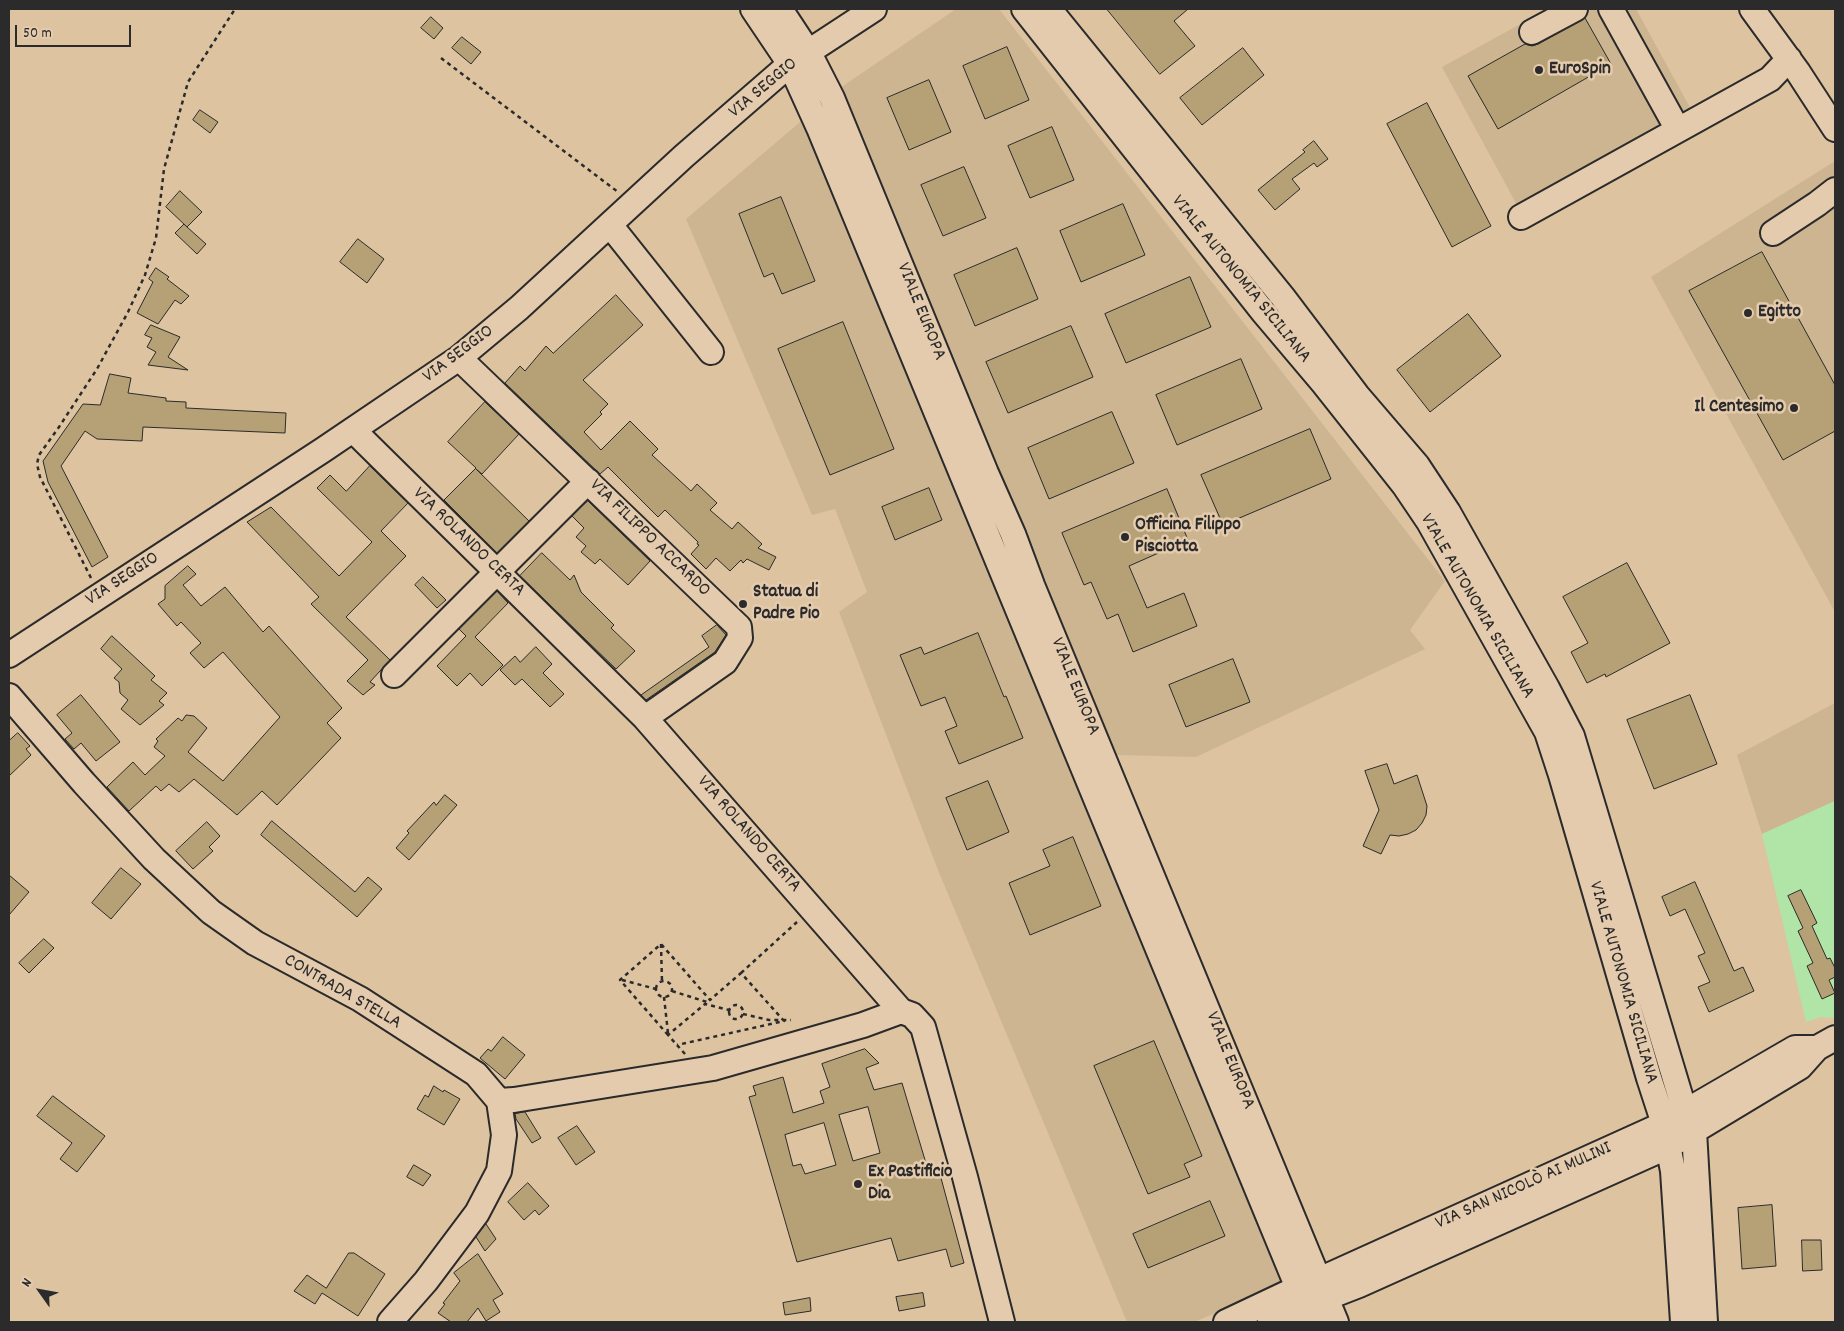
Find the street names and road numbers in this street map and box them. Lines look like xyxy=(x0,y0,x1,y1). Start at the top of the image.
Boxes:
street label: VIA SEGGIO xyxy=(725,54,803,124)
street label: VIALE AUTONOMIA SICILIANA xyxy=(1165,191,1315,369)
street label: VIALE EUROPA xyxy=(890,260,950,364)
street label: VIA SEGGIO xyxy=(419,321,499,389)
street label: VIA FILIPPO ACCARDO xyxy=(584,475,714,603)
street label: VIA ROLANDO CERTA xyxy=(407,483,529,603)
street label: VIALE AUTONOMIA SICILIANA xyxy=(1414,511,1538,703)
street label: VIA SEGGIO xyxy=(82,548,164,612)
street label: VIALE EUROPA xyxy=(1044,635,1104,739)
street label: VIA ROLANDO CERTA xyxy=(691,772,805,898)
street label: VIALE AUTONOMIA SICILIANA xyxy=(1582,879,1662,1087)
street label: CONTRADA STELLA xyxy=(279,950,405,1036)
street label: VIALE EUROPA xyxy=(1199,1009,1259,1113)
street label: VIA SAN NICOLÒ AI MULINI xyxy=(1433,1138,1615,1236)

